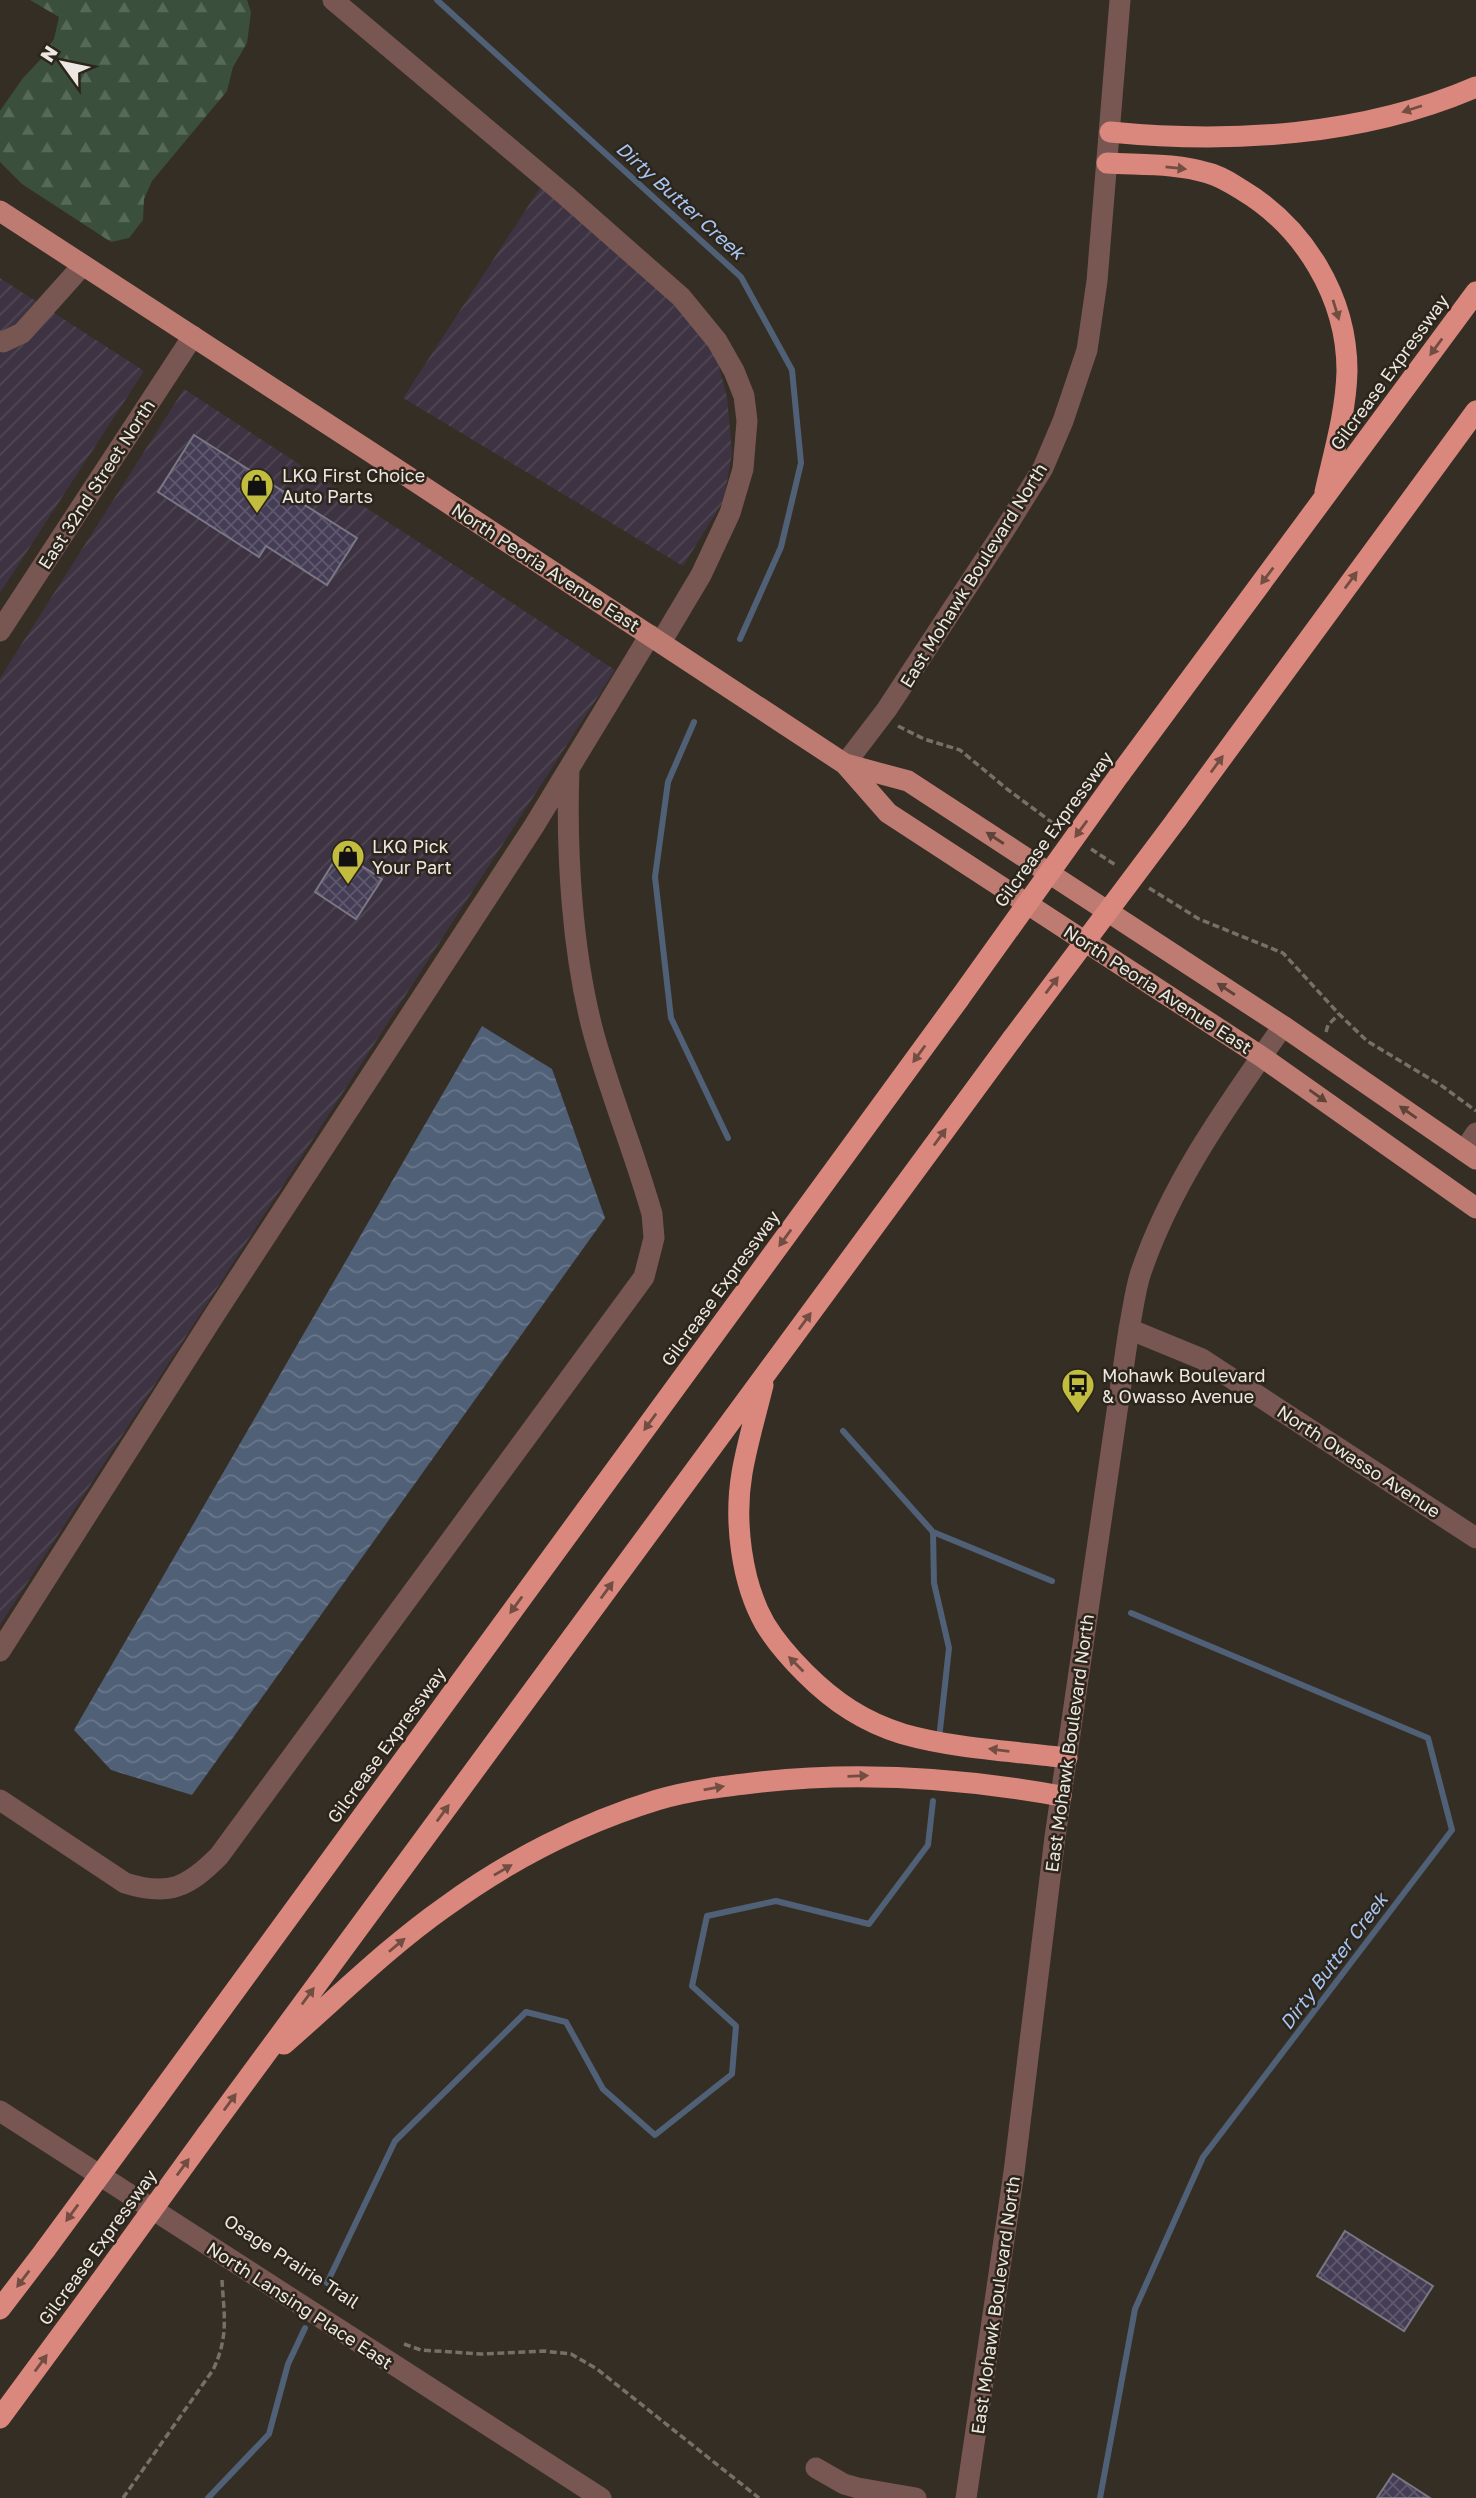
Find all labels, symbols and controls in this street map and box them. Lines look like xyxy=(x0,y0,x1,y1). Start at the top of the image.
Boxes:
north arrow xyxy=(28,28,98,98)
text: N xyxy=(35,41,62,66)
one-way arrow xyxy=(1401,104,1422,115)
water label: Dirty Butter Creek xyxy=(612,136,752,265)
one-way arrow xyxy=(1165,162,1187,173)
street label: Gilcrease Expressway xyxy=(1325,290,1453,454)
one-way arrow xyxy=(1332,299,1342,320)
one-way arrow xyxy=(1429,338,1443,356)
street label: East 32nd Street North xyxy=(33,395,159,573)
street label: East Mohawk Boulevard North xyxy=(895,459,1051,691)
place label: LKQ First Choice Auto Parts xyxy=(282,464,425,507)
shop icon: LKQ First Choice Auto Parts xyxy=(238,466,276,515)
street label: North Peoria Avenue East xyxy=(448,498,644,636)
one-way arrow xyxy=(1260,567,1274,585)
one-way arrow xyxy=(1344,572,1359,590)
street label: Gilcrease Expressway xyxy=(989,747,1117,911)
one-way arrow xyxy=(1210,755,1224,773)
one-way arrow xyxy=(1074,820,1088,838)
one-way arrow xyxy=(985,831,1004,844)
place label: LKQ Pick Your Part xyxy=(372,835,452,878)
shop icon: LKQ Pick Your Part xyxy=(329,837,367,886)
street label: North Peoria Avenue East xyxy=(1060,920,1256,1058)
one-way arrow xyxy=(1045,976,1060,994)
one-way arrow xyxy=(1216,982,1236,995)
one-way arrow xyxy=(912,1045,926,1063)
one-way arrow xyxy=(1309,1089,1327,1103)
one-way arrow xyxy=(1399,1105,1417,1119)
one-way arrow xyxy=(932,1129,947,1147)
street label: Gilcrease Expressway xyxy=(656,1206,784,1370)
one-way arrow xyxy=(778,1229,792,1247)
one-way arrow xyxy=(798,1312,812,1330)
place label: Mohawk Boulevard & Owasso Avenue xyxy=(1102,1364,1266,1407)
bus stop icon: Mohawk Boulevard & Owasso Avenue xyxy=(1059,1366,1097,1415)
street label: North Owasso Avenue xyxy=(1273,1400,1445,1522)
one-way arrow xyxy=(644,1413,658,1431)
one-way arrow xyxy=(600,1581,614,1599)
one-way arrow xyxy=(509,1596,524,1614)
street label: East Mohawk Boulevard North xyxy=(1040,1613,1098,1873)
one-way arrow xyxy=(787,1655,804,1672)
street label: Gilcrease Expressway xyxy=(322,1663,450,1827)
one-way arrow xyxy=(988,1744,1010,1755)
one-way arrow xyxy=(847,1771,869,1782)
one-way arrow xyxy=(703,1782,725,1793)
one-way arrow xyxy=(436,1804,450,1822)
one-way arrow xyxy=(493,1864,513,1876)
water label: Dirty Butter Creek xyxy=(1274,1886,1393,2034)
one-way arrow xyxy=(388,1938,405,1953)
one-way arrow xyxy=(301,1987,315,2005)
one-way arrow xyxy=(223,2093,237,2112)
one-way arrow xyxy=(176,2158,190,2176)
street label: Gilcrease Expressway xyxy=(33,2165,161,2329)
street label: East Mohawk Boulevard North xyxy=(966,2175,1024,2435)
one-way arrow xyxy=(65,2204,79,2223)
street label: Osage Prairie Trail xyxy=(220,2209,364,2313)
street label: North Lansing Place East xyxy=(203,2237,397,2373)
one-way arrow xyxy=(15,2270,30,2288)
one-way arrow xyxy=(33,2354,47,2372)

